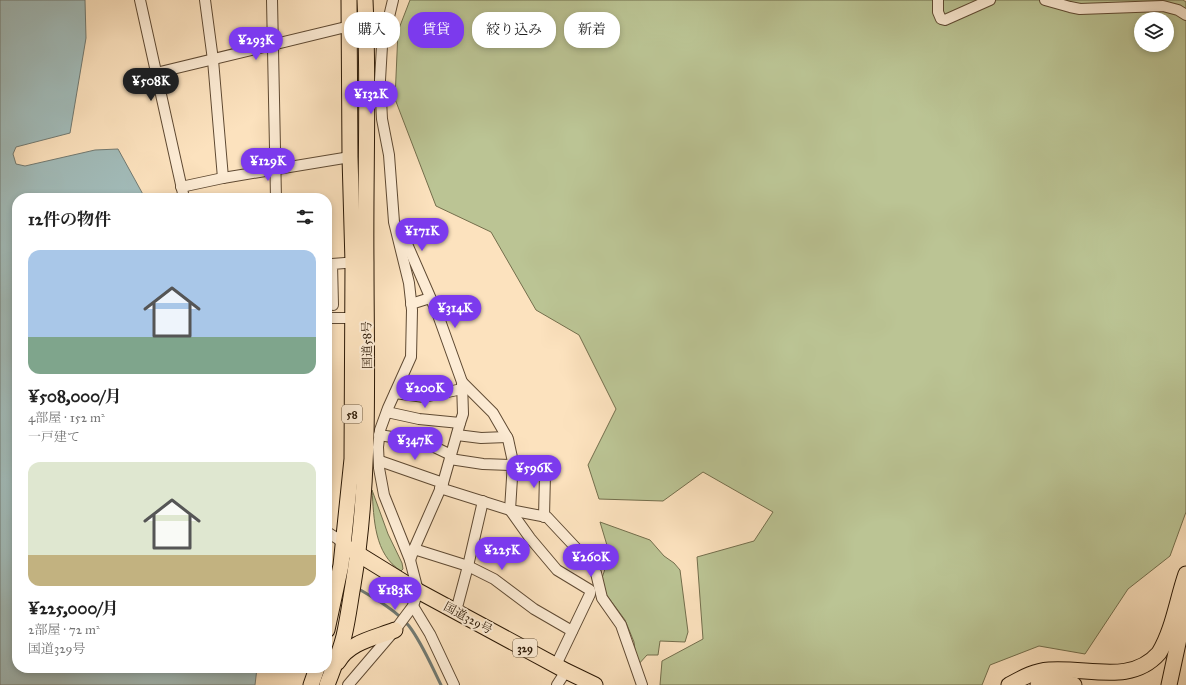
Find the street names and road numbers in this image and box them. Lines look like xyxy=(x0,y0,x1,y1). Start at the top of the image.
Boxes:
street label: 国道58号 xyxy=(360,321,374,369)
road number: 58 xyxy=(342,405,362,423)
street label: 国道329号 xyxy=(441,599,495,637)
road number: 329 xyxy=(513,639,537,657)

